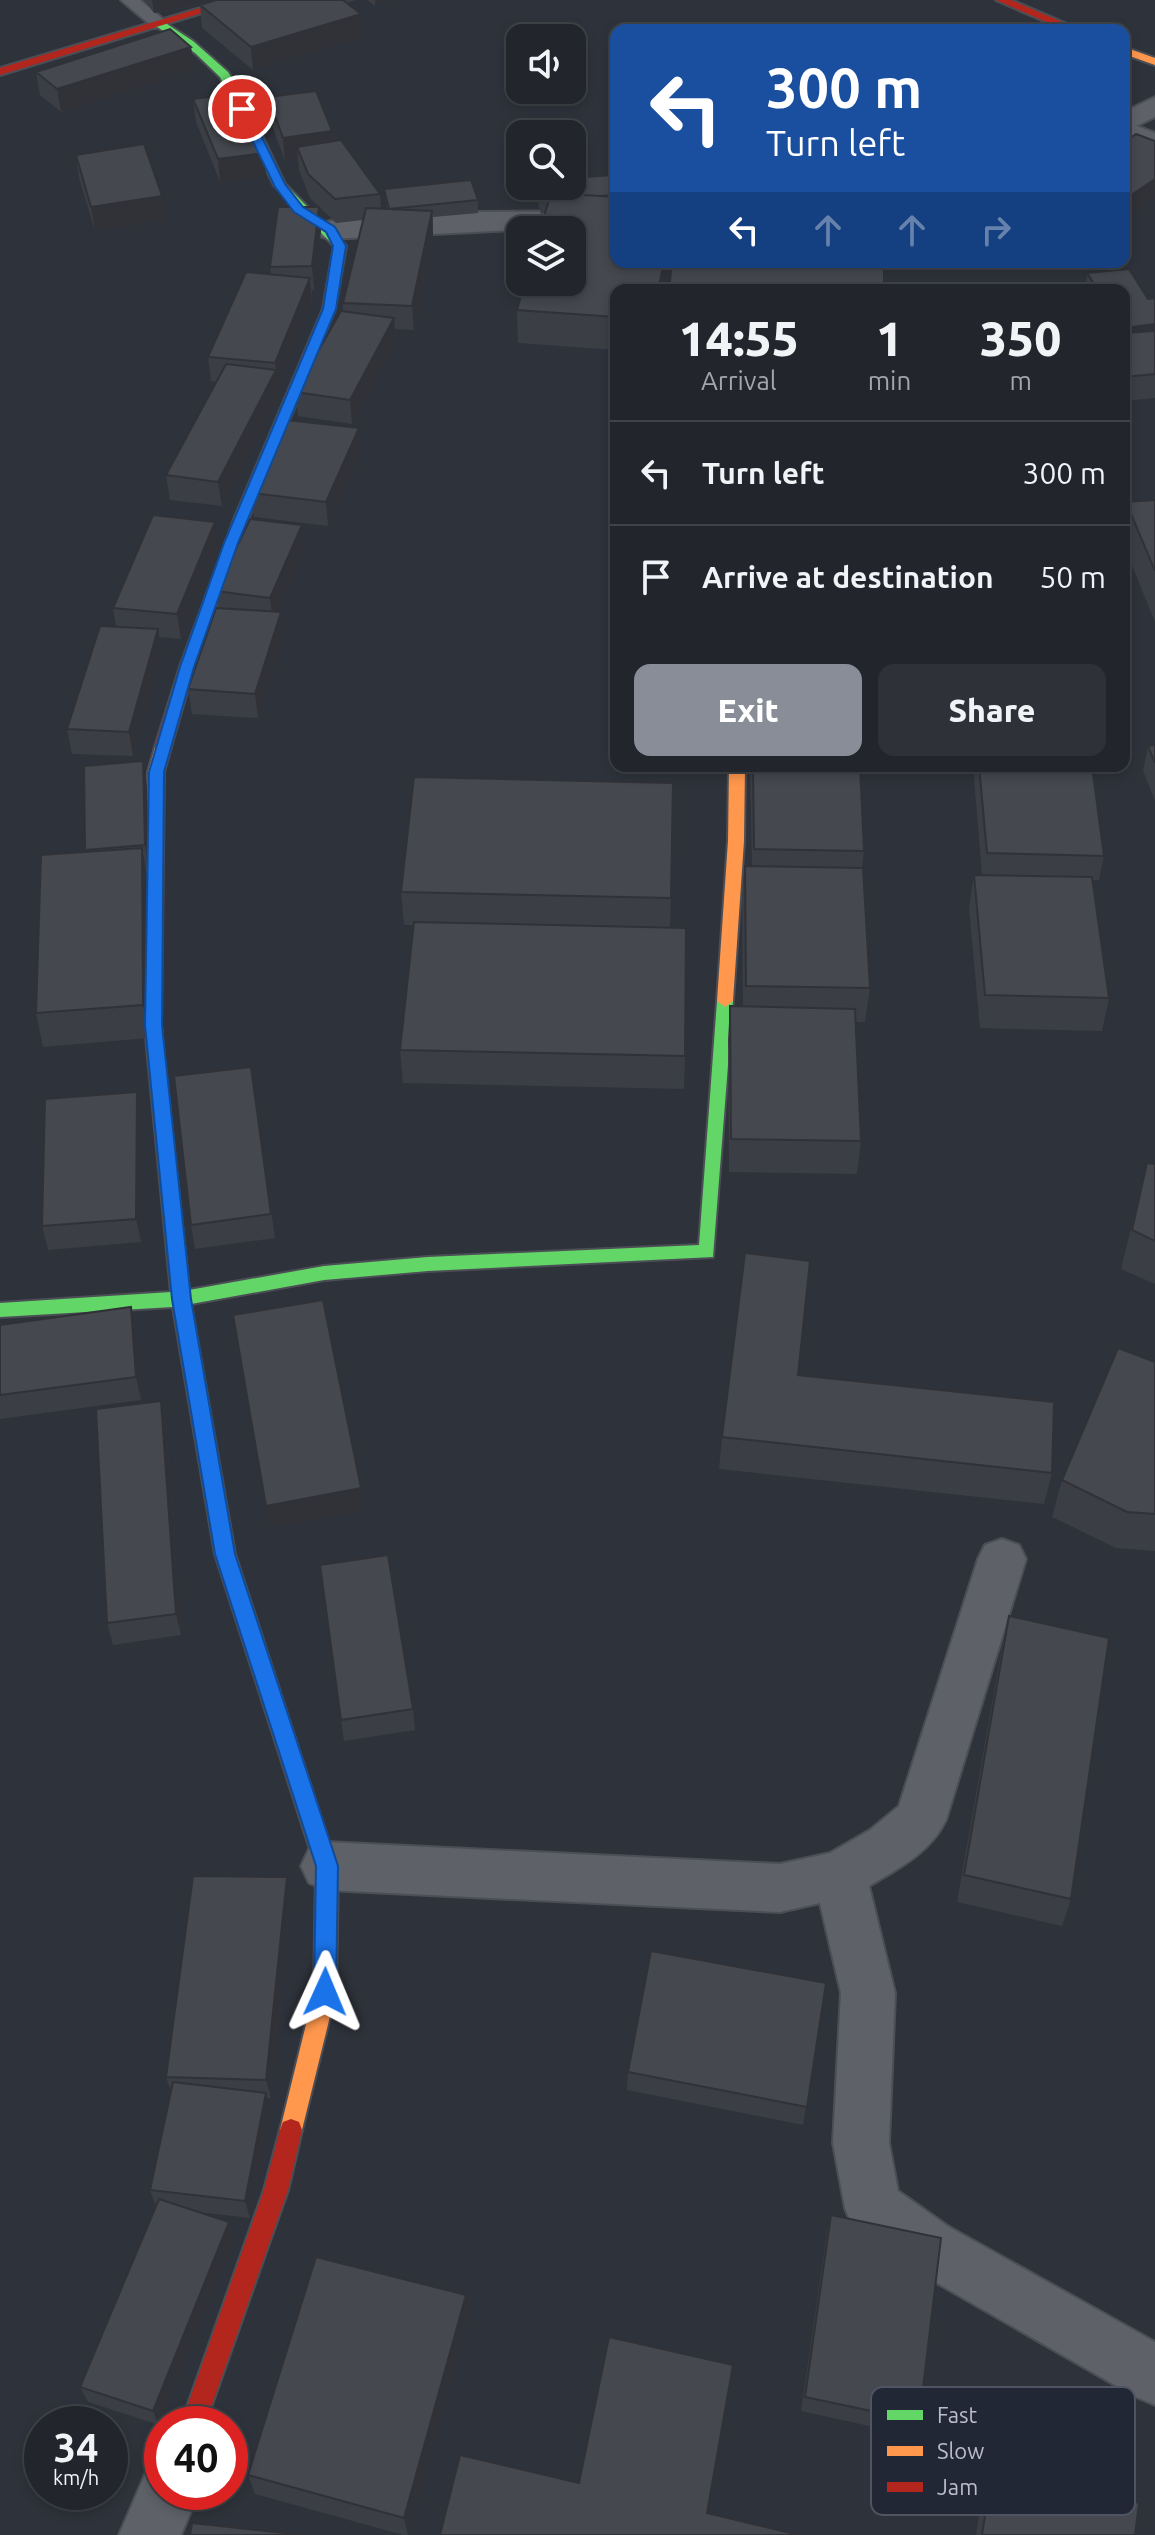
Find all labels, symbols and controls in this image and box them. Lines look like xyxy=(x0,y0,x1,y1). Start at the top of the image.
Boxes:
map controls xyxy=(506,24,586,296)
button: sound xyxy=(506,24,586,104)
icon: left xyxy=(634,56,738,160)
text: 300 m xyxy=(766,56,922,119)
pin xyxy=(208,75,276,143)
icon: arrive xyxy=(220,87,264,131)
button: search xyxy=(506,120,586,200)
text: Turn left xyxy=(766,122,905,163)
icon: left xyxy=(722,208,766,252)
icon: ahead xyxy=(806,208,850,252)
icon: ahead xyxy=(890,208,934,252)
icon: right xyxy=(974,208,1018,252)
button: layers xyxy=(506,216,586,296)
text: 14:55 xyxy=(679,311,799,365)
text: 1 xyxy=(876,311,903,365)
text: 350 xyxy=(980,311,1061,365)
text: Arrival xyxy=(701,366,777,395)
text: min xyxy=(868,366,911,395)
text: m xyxy=(1009,366,1032,395)
icon: left xyxy=(634,451,678,495)
text: Turn left xyxy=(702,456,824,490)
text: 300 m xyxy=(1022,456,1106,490)
icon: arrive xyxy=(634,555,678,599)
text: Arrive at destination xyxy=(702,560,994,594)
text: 50 m xyxy=(1039,560,1106,594)
button: Exit xyxy=(634,664,862,756)
button: Share xyxy=(878,664,1106,756)
position arrow xyxy=(283,1950,367,2034)
legend xyxy=(871,2387,1135,2515)
text: Fast xyxy=(937,2402,978,2427)
speed limit sign: 40 xyxy=(144,2406,248,2510)
text: 34 xyxy=(53,2425,99,2470)
text: Slow xyxy=(937,2438,984,2463)
text: km/h xyxy=(53,2466,99,2489)
text: Jam xyxy=(937,2474,978,2499)

